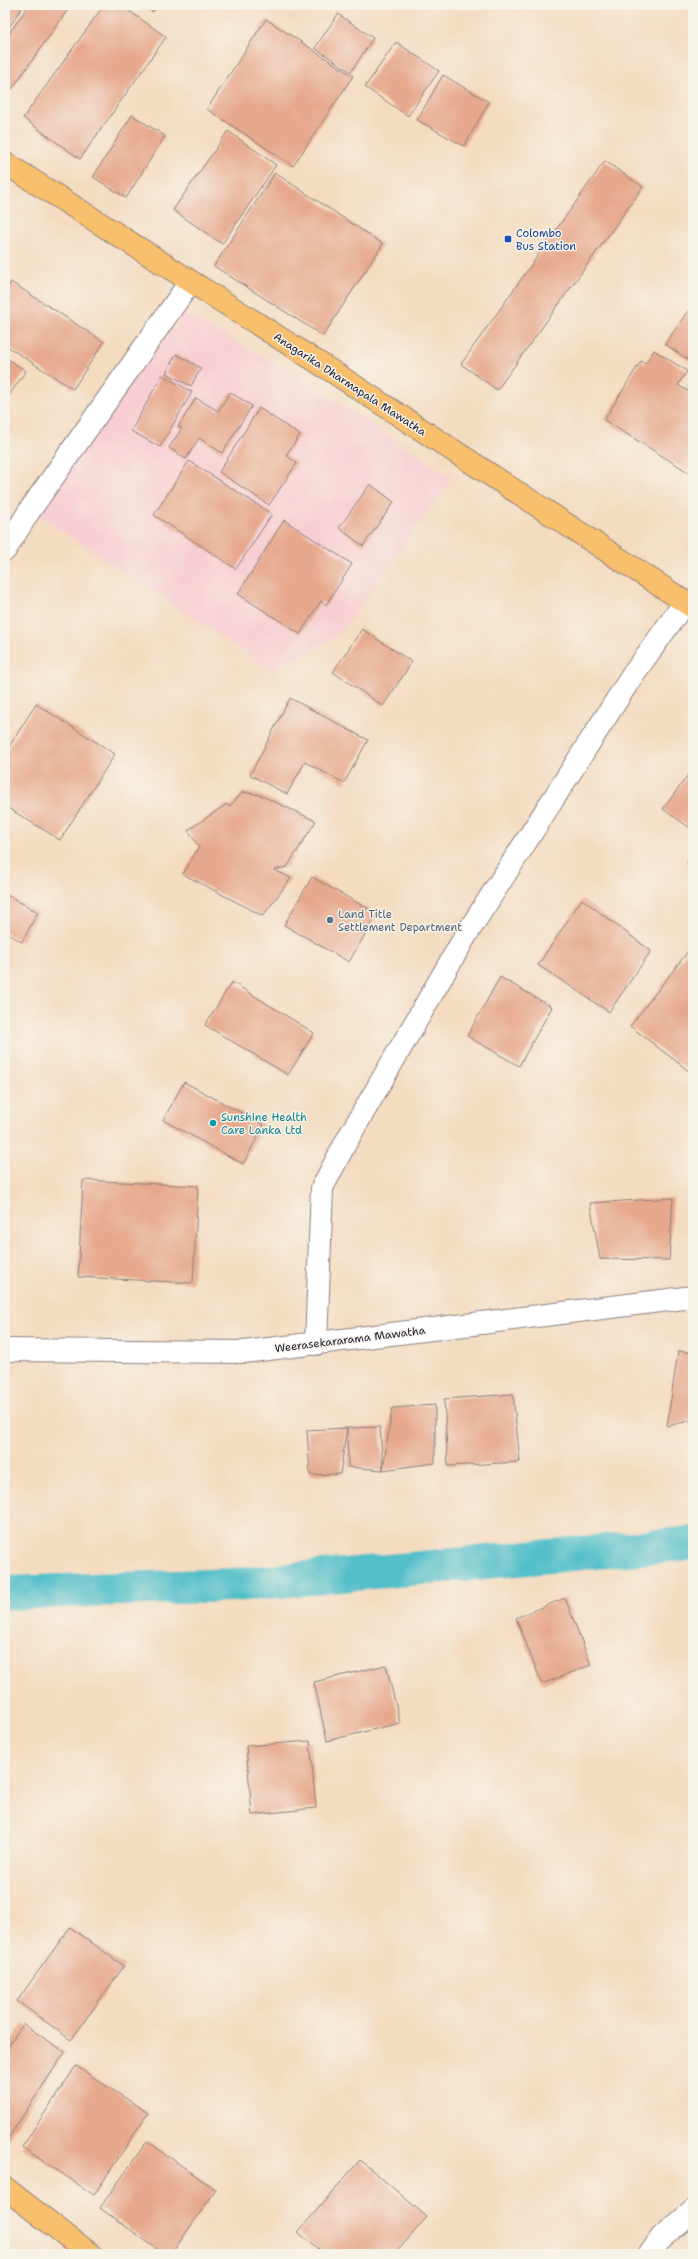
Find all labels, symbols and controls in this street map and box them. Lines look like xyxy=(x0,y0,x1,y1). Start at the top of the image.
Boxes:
place label: Colombo Bus Station xyxy=(516,226,576,254)
marker: Colombo Bus Station xyxy=(503,234,513,244)
street label: Anagarika Dharmapala Mawatha xyxy=(271,329,429,440)
place label: Land Title Settlement Department xyxy=(338,907,462,935)
marker: Land Title Settlement Department xyxy=(325,915,335,925)
place label: Sunshine Health Care Lanka Ltd xyxy=(221,1110,307,1138)
marker: Sunshine Health Care Lanka Ltd xyxy=(208,1118,218,1128)
street label: Weerasekararama Mawatha xyxy=(274,1323,426,1356)

